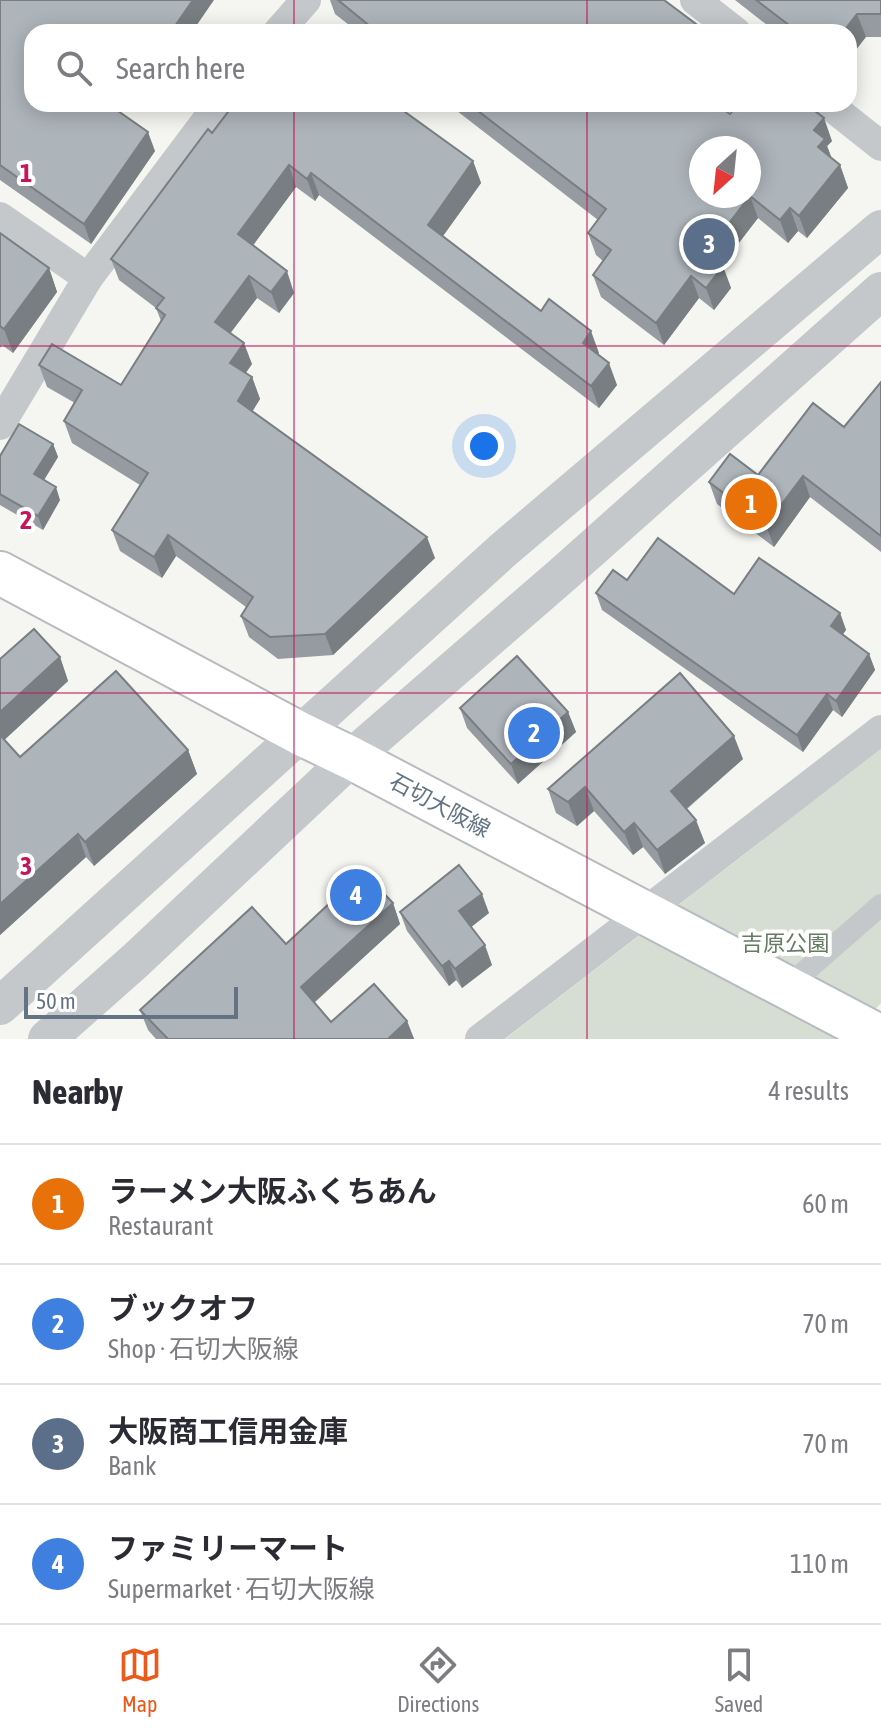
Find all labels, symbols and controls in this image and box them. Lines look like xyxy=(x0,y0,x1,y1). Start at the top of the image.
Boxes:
search box xyxy=(24,24,857,112)
icon: search xyxy=(52,46,96,90)
text: Search here xyxy=(116,51,245,85)
north arrow xyxy=(689,136,761,208)
text: 1 xyxy=(20,158,32,188)
pin: 3 xyxy=(683,214,735,274)
your location xyxy=(464,426,504,466)
pin: 1 xyxy=(725,474,777,534)
text: 2 xyxy=(20,505,32,535)
pin: 2 xyxy=(508,703,560,763)
street label: 石切大阪線 xyxy=(385,768,495,842)
text: 3 xyxy=(20,851,32,881)
pin: 4 xyxy=(330,865,382,925)
park label: 吉原公園 xyxy=(741,930,829,956)
scale bar xyxy=(24,983,238,1019)
text: 50 m xyxy=(36,988,76,1014)
text: Nearby xyxy=(32,1072,123,1111)
text: 4 results xyxy=(768,1076,849,1106)
text: ラーメン大阪ふくちあん xyxy=(108,1174,437,1208)
text: 1 xyxy=(52,1189,64,1219)
text: 60 m xyxy=(802,1189,849,1219)
text: Restaurant xyxy=(108,1211,213,1241)
text: ブックオフ xyxy=(108,1291,258,1325)
text: 2 xyxy=(52,1309,64,1339)
text: 70 m xyxy=(802,1309,849,1339)
text: Shop · 石切大阪線 xyxy=(108,1334,299,1364)
text: 大阪商工信用金庫 xyxy=(108,1414,348,1448)
text: 3 xyxy=(52,1429,64,1459)
text: 70 m xyxy=(802,1429,849,1459)
text: Bank xyxy=(108,1451,156,1481)
text: ファミリーマート xyxy=(108,1531,348,1565)
text: 4 xyxy=(52,1549,64,1579)
text: 110 m xyxy=(790,1549,849,1579)
text: Supermarket · 石切大阪線 xyxy=(108,1574,375,1604)
tab: Map xyxy=(118,1643,162,1717)
tab: Directions xyxy=(397,1643,479,1717)
tab: Saved xyxy=(715,1643,763,1717)

